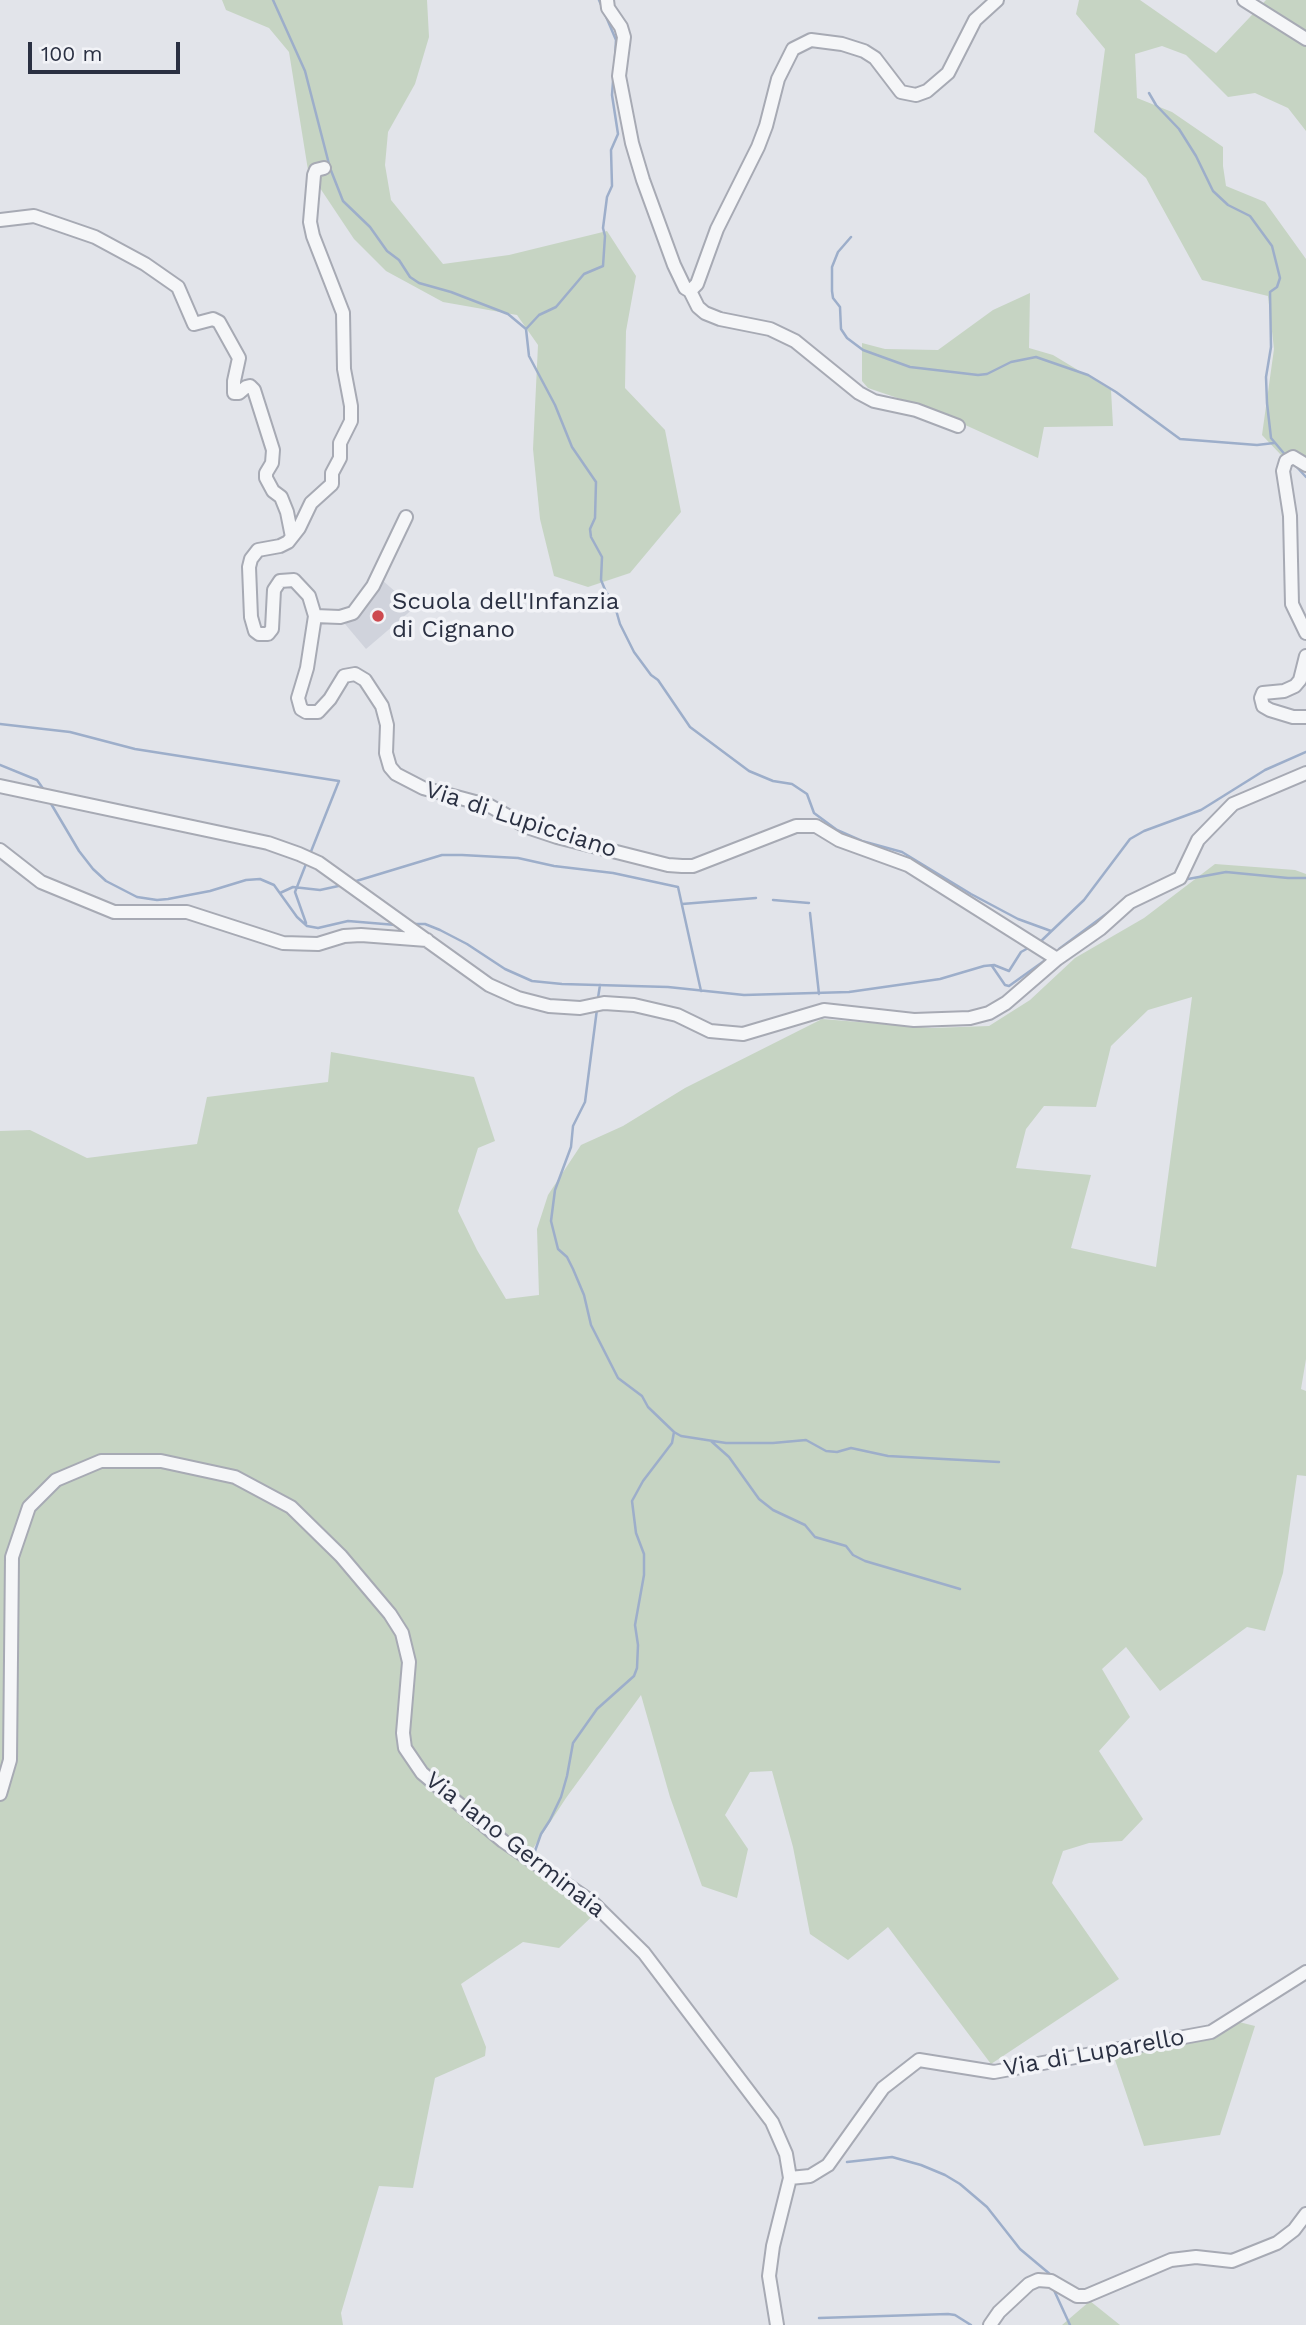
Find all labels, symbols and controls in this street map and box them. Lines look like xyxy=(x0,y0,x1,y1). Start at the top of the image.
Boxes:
scale bar xyxy=(32,28,184,72)
text: 100 m xyxy=(41,41,103,66)
place label: Scuola dell'Infanzia di Cignano xyxy=(392,588,619,644)
marker: Scuola dell'Infanzia di Cignano xyxy=(370,608,386,624)
street label: Via di Lupicciano xyxy=(422,775,620,865)
street label: Via Iano Germinaia xyxy=(419,1766,611,1924)
street label: Via di Luparello xyxy=(1001,2023,1187,2083)

